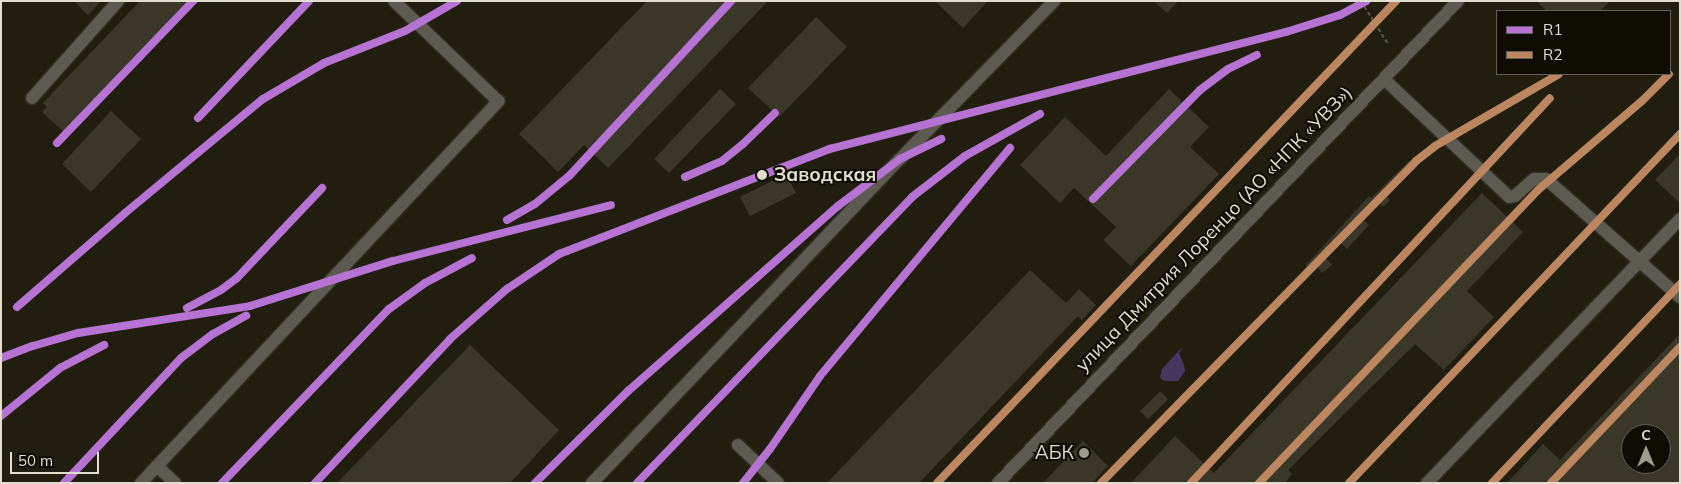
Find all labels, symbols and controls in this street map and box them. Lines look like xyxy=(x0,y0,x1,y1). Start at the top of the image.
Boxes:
legend xyxy=(1496,10,1671,75)
text: R1 xyxy=(1543,20,1562,39)
text: R2 xyxy=(1543,45,1562,64)
street label: улица Дмитрия Лоренцо (АО «НПК «УВЗ») xyxy=(1071,81,1357,377)
place label: Заводская xyxy=(774,164,876,186)
marker: Заводская xyxy=(753,166,771,184)
north arrow xyxy=(1621,424,1671,474)
text: С xyxy=(1641,426,1651,444)
scale bar xyxy=(12,442,101,474)
place label: АБК xyxy=(1035,442,1074,464)
marker: АБК xyxy=(1078,447,1090,459)
text: 50 m xyxy=(18,451,53,470)

